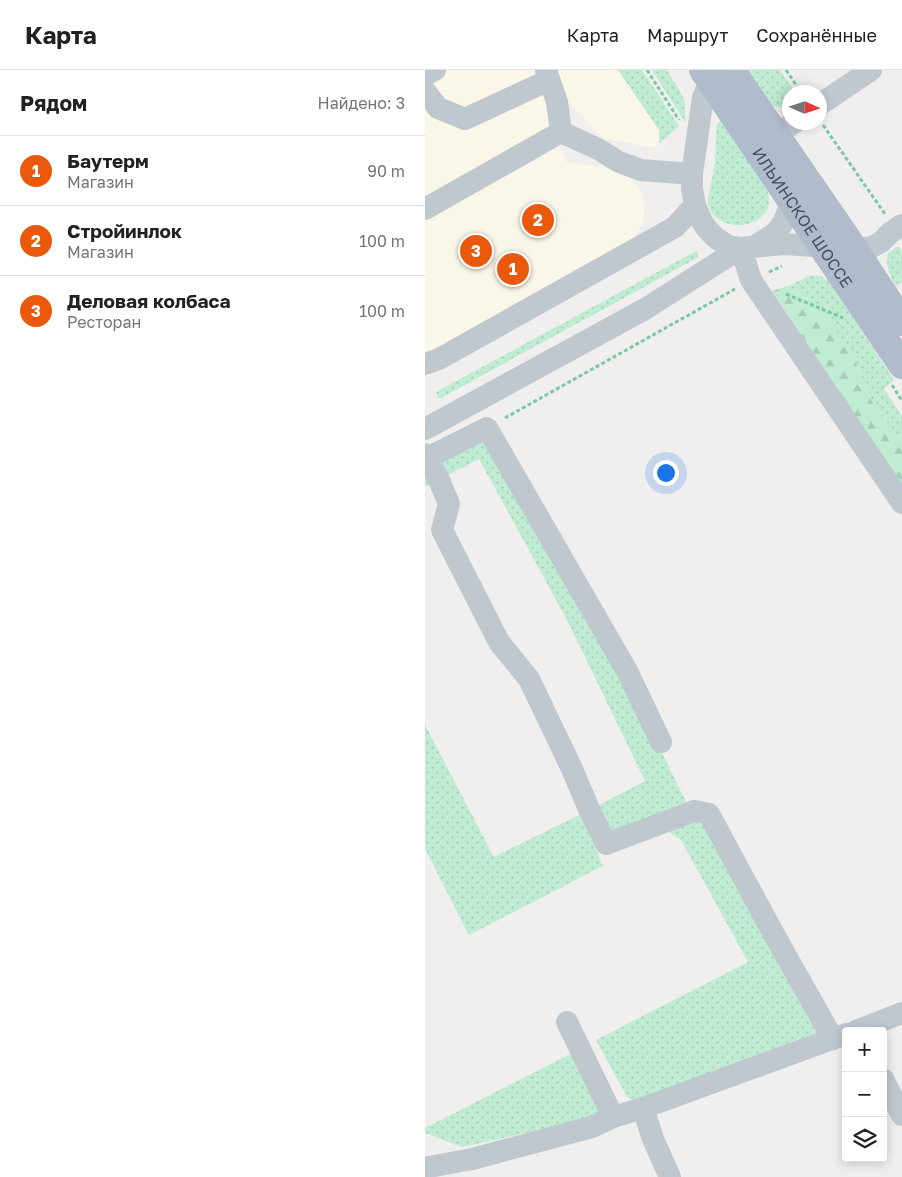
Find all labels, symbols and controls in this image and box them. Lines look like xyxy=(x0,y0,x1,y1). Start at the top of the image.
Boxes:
text: Карта xyxy=(25,20,97,49)
text: Карта xyxy=(567,24,619,46)
text: Маршрут xyxy=(647,24,728,46)
text: Сохранённые xyxy=(756,24,877,46)
north arrow xyxy=(782,85,827,130)
text: Рядом xyxy=(20,90,87,116)
text: Найдено: 3 xyxy=(318,93,405,113)
street label: ИЛЬИНСКОЕ ШОССЕ xyxy=(748,144,857,291)
text: Баутерм xyxy=(67,149,149,172)
text: 1 xyxy=(32,161,40,181)
text: 90 m xyxy=(367,161,405,181)
text: Магазин xyxy=(67,172,134,192)
pin: 2 xyxy=(522,201,554,239)
text: Стройинлок xyxy=(67,219,182,242)
text: 2 xyxy=(31,231,41,251)
text: 100 m xyxy=(359,231,405,251)
pin: 3 xyxy=(460,232,492,270)
text: Магазин xyxy=(67,242,134,262)
pin: 1 xyxy=(497,250,529,288)
text: Деловая колбаса xyxy=(67,289,231,312)
text: 3 xyxy=(31,301,41,321)
text: 100 m xyxy=(359,301,405,321)
text: Ресторан xyxy=(67,312,141,332)
your location xyxy=(653,460,679,486)
map controls xyxy=(842,1027,887,1162)
button: + xyxy=(842,1027,887,1072)
button: − xyxy=(842,1072,887,1117)
button: layers xyxy=(842,1117,887,1162)

